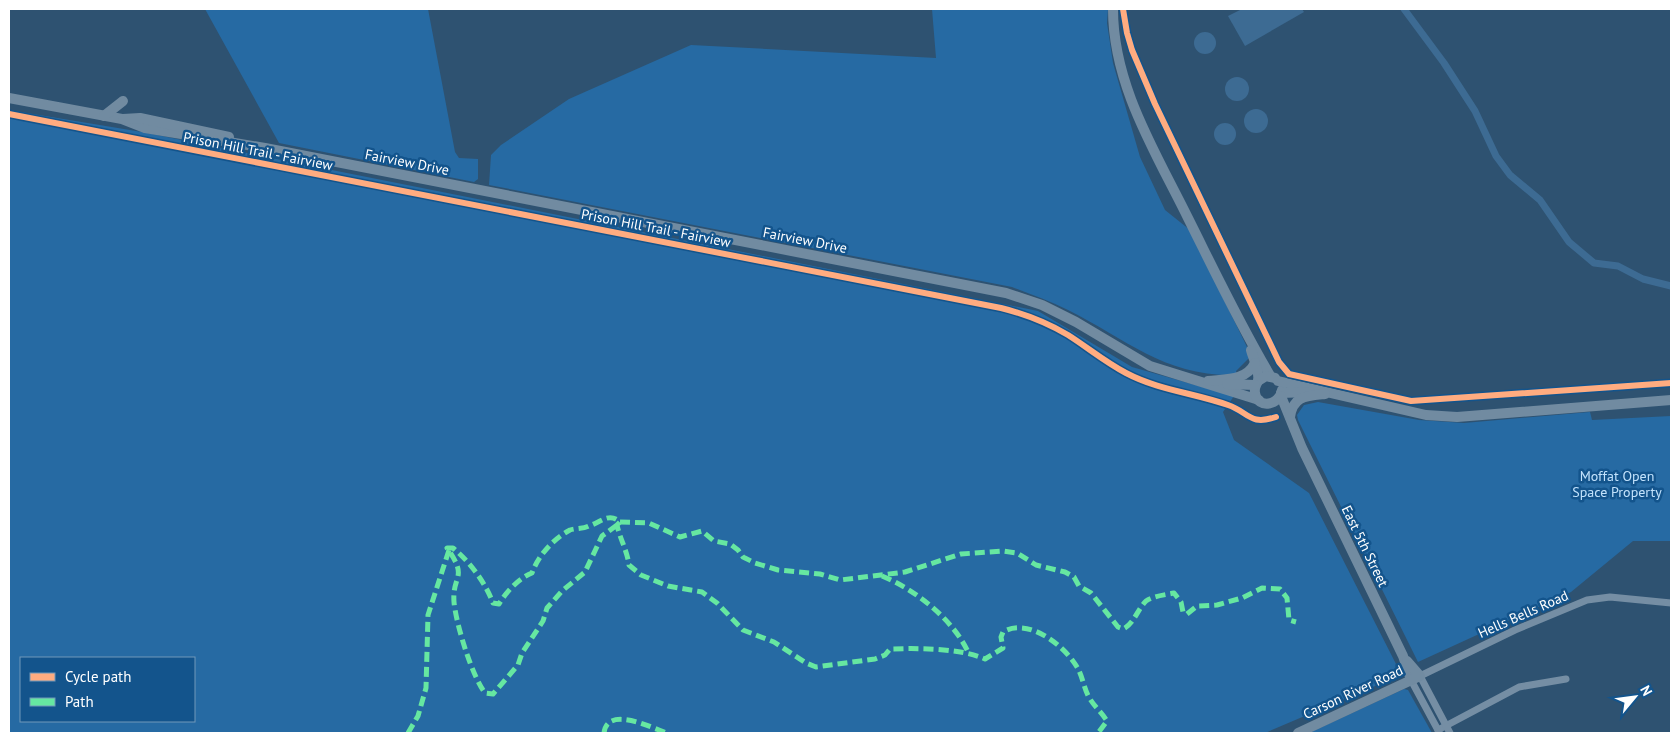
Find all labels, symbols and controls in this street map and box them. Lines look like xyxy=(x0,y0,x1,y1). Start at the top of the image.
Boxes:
street label: Prison Hill Trail - Fairview xyxy=(182,128,335,174)
street label: Fairview Drive xyxy=(363,145,451,179)
street label: Prison Hill Trail - Fairview xyxy=(580,205,733,251)
street label: Fairview Drive xyxy=(761,223,849,257)
park label: Moffat Open Space Property xyxy=(1572,467,1662,501)
street label: East 5th Street xyxy=(1338,502,1393,590)
street label: Hells Bells Road xyxy=(1475,586,1571,642)
legend xyxy=(20,657,195,722)
street label: Carson River Road xyxy=(1300,661,1406,723)
text: Cycle path xyxy=(65,667,131,686)
north arrow xyxy=(1610,672,1660,722)
text: N xyxy=(1636,682,1656,699)
text: Path xyxy=(65,692,94,711)

